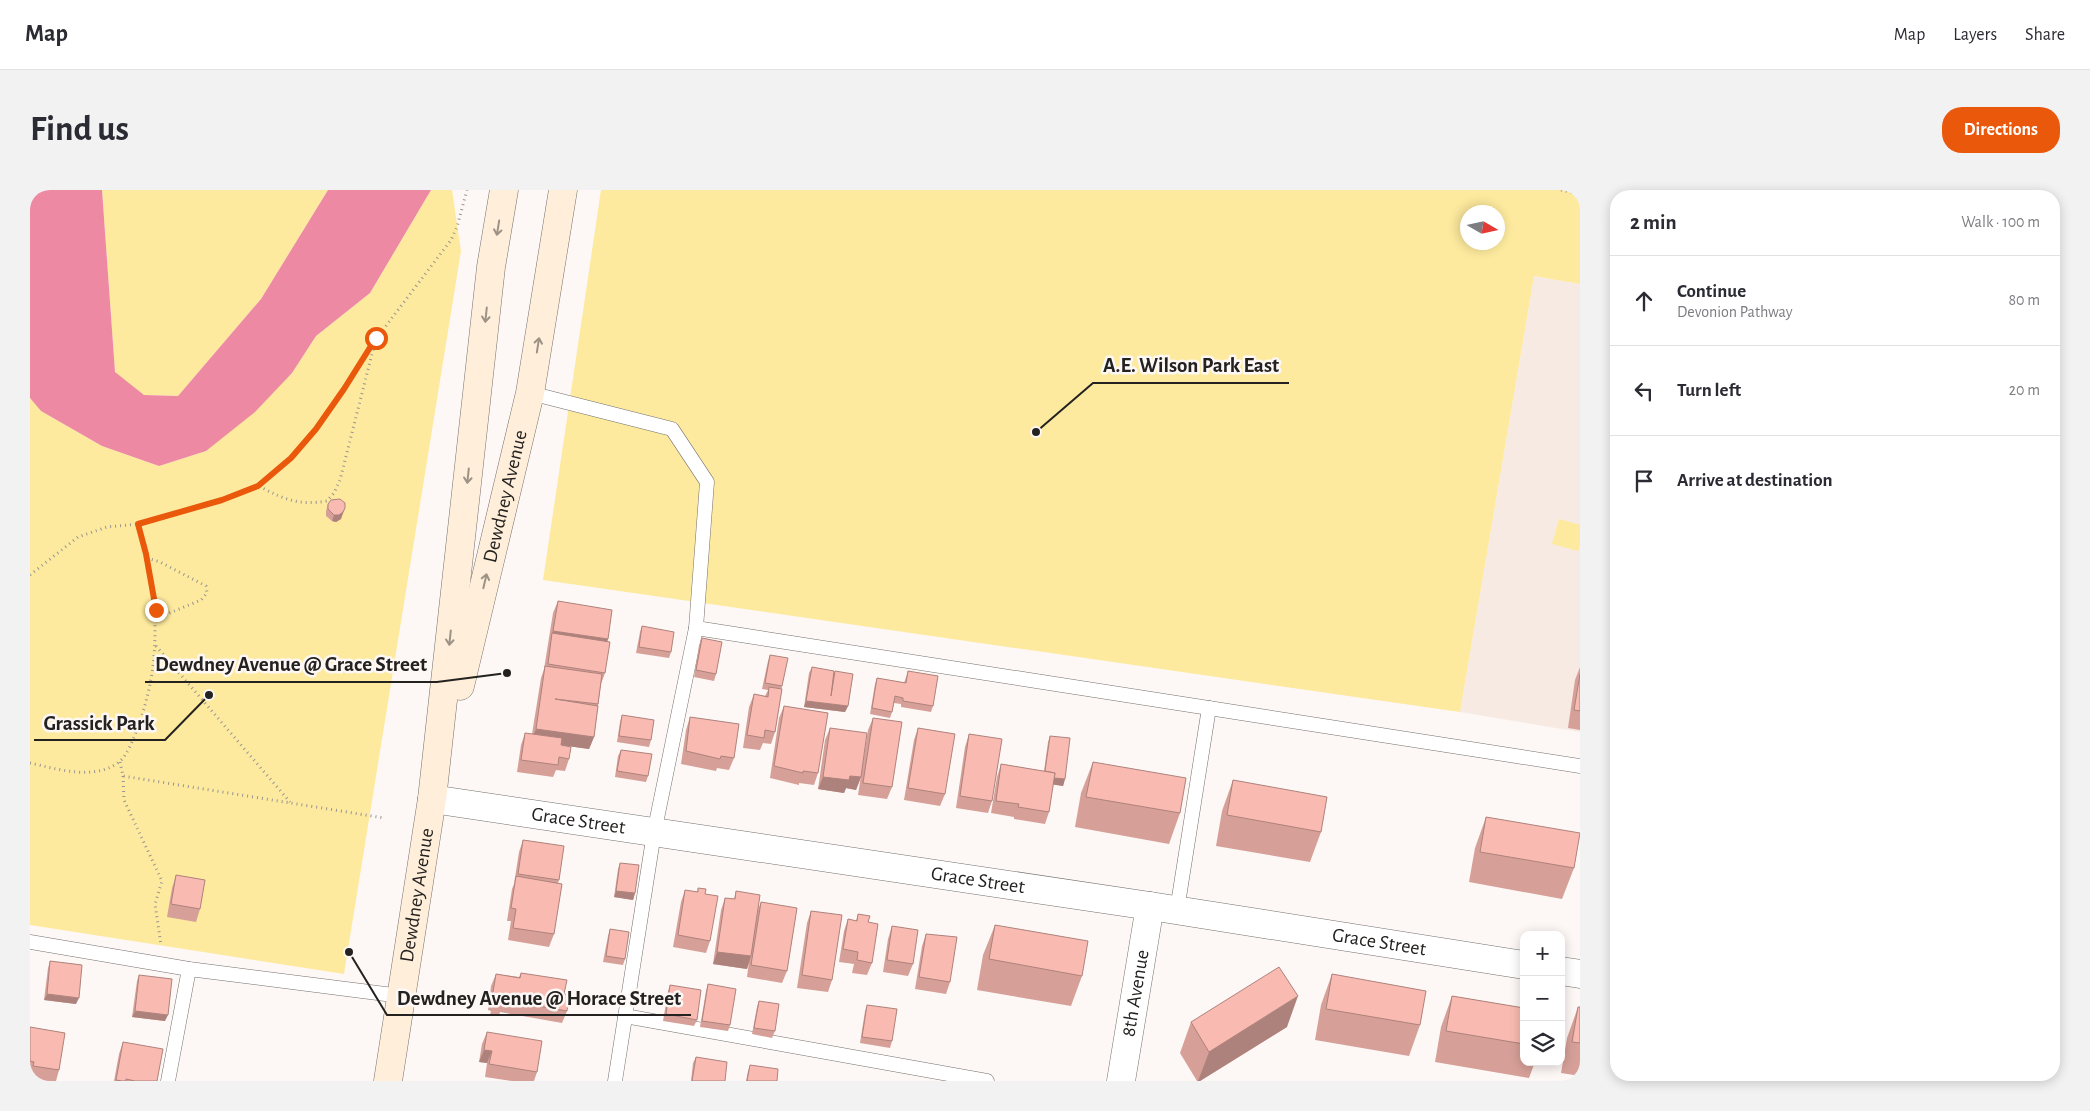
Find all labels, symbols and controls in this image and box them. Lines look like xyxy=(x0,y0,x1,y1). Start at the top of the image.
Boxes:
text: Map xyxy=(25,22,68,46)
text: Map xyxy=(1894,26,1925,44)
text: Layers xyxy=(1953,26,1997,44)
text: Share xyxy=(2025,26,2065,44)
button: Directions xyxy=(1942,107,2060,153)
text: Find us xyxy=(30,112,129,147)
north arrow xyxy=(1460,205,1505,250)
text: 2 min xyxy=(1630,212,1677,233)
text: Walk · 100 m xyxy=(1961,214,2040,230)
one-way arrow xyxy=(492,220,502,236)
text: Continue xyxy=(1677,282,1746,301)
icon: ahead xyxy=(1630,287,1658,315)
text: 80 m xyxy=(2009,292,2040,308)
text: Devonion Pathway xyxy=(1677,304,1793,320)
one-way arrow xyxy=(481,307,491,323)
route start xyxy=(365,327,388,350)
one-way arrow xyxy=(533,337,543,353)
callout: A.E. Wilson Park East xyxy=(1093,347,1289,383)
text: A.E. Wilson Park East xyxy=(1103,355,1279,376)
icon: left xyxy=(1630,377,1658,405)
text: Turn left xyxy=(1677,381,1741,400)
text: 20 m xyxy=(2009,382,2040,398)
street label: Dewdney Avenue xyxy=(480,428,531,565)
icon: arrive xyxy=(1630,467,1658,495)
one-way arrow xyxy=(463,468,473,484)
text: Arrive at destination xyxy=(1677,471,1833,490)
one-way arrow xyxy=(481,574,490,590)
route end xyxy=(145,599,168,622)
one-way arrow xyxy=(445,630,455,646)
callout: Dewdney Avenue @ Grace Street xyxy=(145,646,437,682)
text: Dewdney Avenue @ Grace Street xyxy=(155,654,427,675)
callout: Grassick Park xyxy=(34,704,165,740)
text: Grassick Park xyxy=(43,713,155,734)
street label: Grace Street xyxy=(530,804,627,838)
street label: Dewdney Avenue xyxy=(397,827,437,964)
street label: Grace Street xyxy=(930,864,1027,897)
street label: Grace Street xyxy=(1331,925,1428,959)
map controls xyxy=(1520,931,1565,1066)
button: + xyxy=(1520,931,1565,976)
street label: 8th Avenue xyxy=(1118,948,1153,1038)
button: − xyxy=(1520,976,1565,1021)
callout: Dewdney Avenue @ Horace Street xyxy=(387,979,691,1015)
text: Dewdney Avenue @ Horace Street xyxy=(397,988,681,1009)
button: layers xyxy=(1520,1021,1565,1066)

